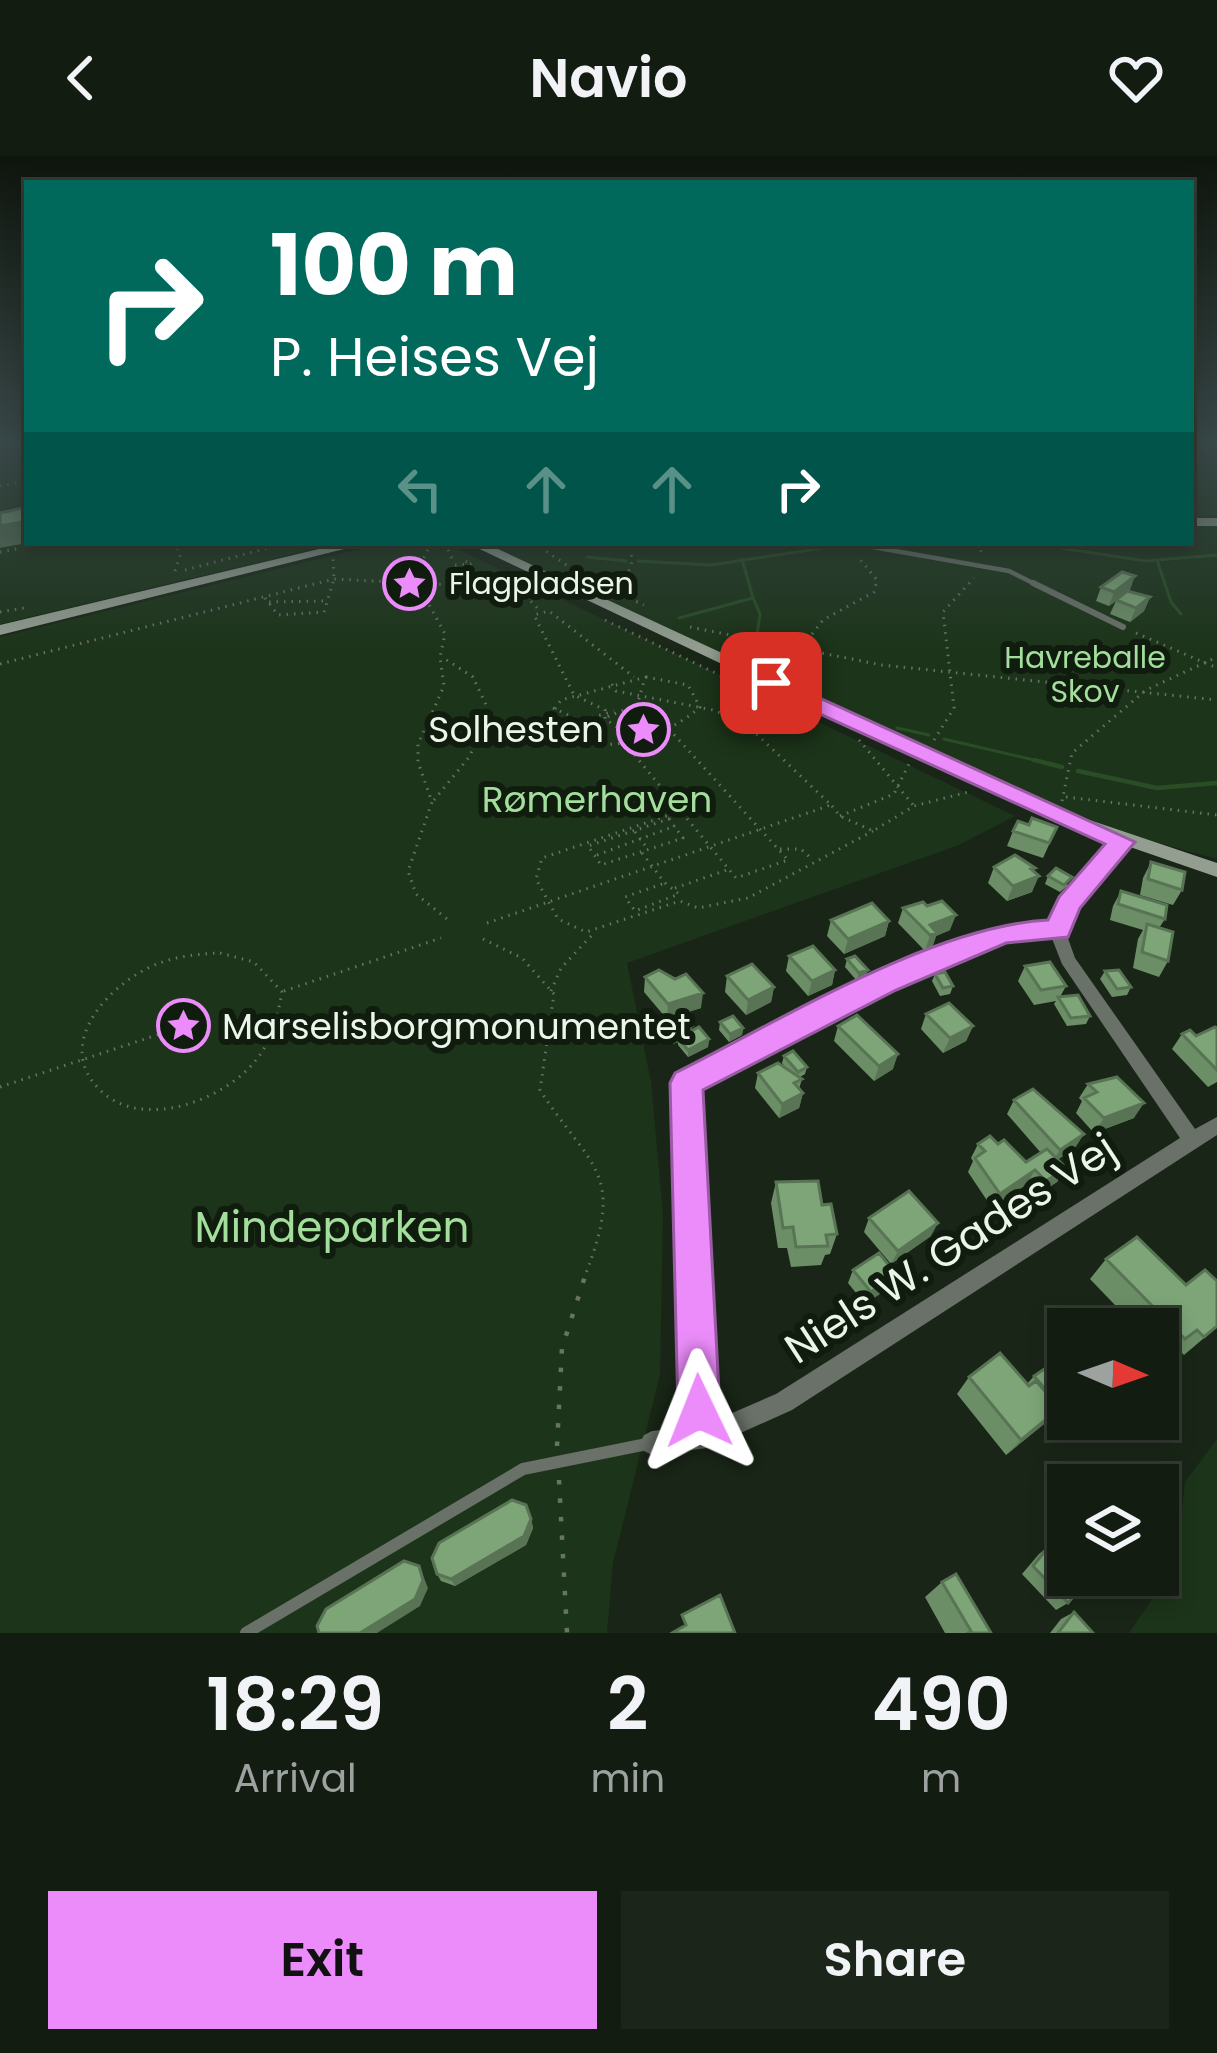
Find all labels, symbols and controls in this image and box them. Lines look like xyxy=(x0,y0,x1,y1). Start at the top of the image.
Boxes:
text: Navio xyxy=(529,40,688,116)
icon: back xyxy=(48,45,114,111)
icon: heart xyxy=(1103,45,1169,111)
text: 100 m xyxy=(270,207,518,324)
icon: right xyxy=(72,228,228,384)
text: P. Heises Vej xyxy=(270,319,599,395)
icon: left xyxy=(387,456,453,522)
icon: ahead xyxy=(513,456,579,522)
icon: ahead xyxy=(639,456,705,522)
icon: right xyxy=(765,456,831,522)
place icon: Flagpladsen xyxy=(382,556,438,612)
place label: Flagpladsen xyxy=(449,562,634,605)
pin xyxy=(720,632,822,734)
park label: Havreballe Skov xyxy=(1004,636,1166,713)
icon: arrive xyxy=(738,650,804,716)
place icon: Solhesten xyxy=(615,701,671,757)
place label: Solhesten xyxy=(428,704,604,755)
park label: Rømerhaven xyxy=(482,774,712,825)
place icon: Marselisborgmonumentet xyxy=(155,998,211,1054)
place label: Marselisborgmonumentet xyxy=(222,1001,691,1052)
street label: Niels W. Gades Vej xyxy=(773,1119,1127,1378)
park label: Mindeparken xyxy=(195,1198,469,1257)
north arrow xyxy=(1047,1308,1179,1440)
map controls xyxy=(1047,1308,1179,1596)
position arrow xyxy=(636,1348,762,1474)
button: layers xyxy=(1047,1464,1179,1596)
text: 18:29 xyxy=(206,1654,384,1755)
text: 2 xyxy=(607,1654,648,1755)
text: 490 xyxy=(871,1654,1011,1755)
text: Arrival xyxy=(234,1751,357,1806)
text: min xyxy=(590,1751,665,1806)
text: m xyxy=(921,1751,961,1806)
button: Exit xyxy=(48,1891,597,2029)
button: Share xyxy=(621,1891,1169,2029)

